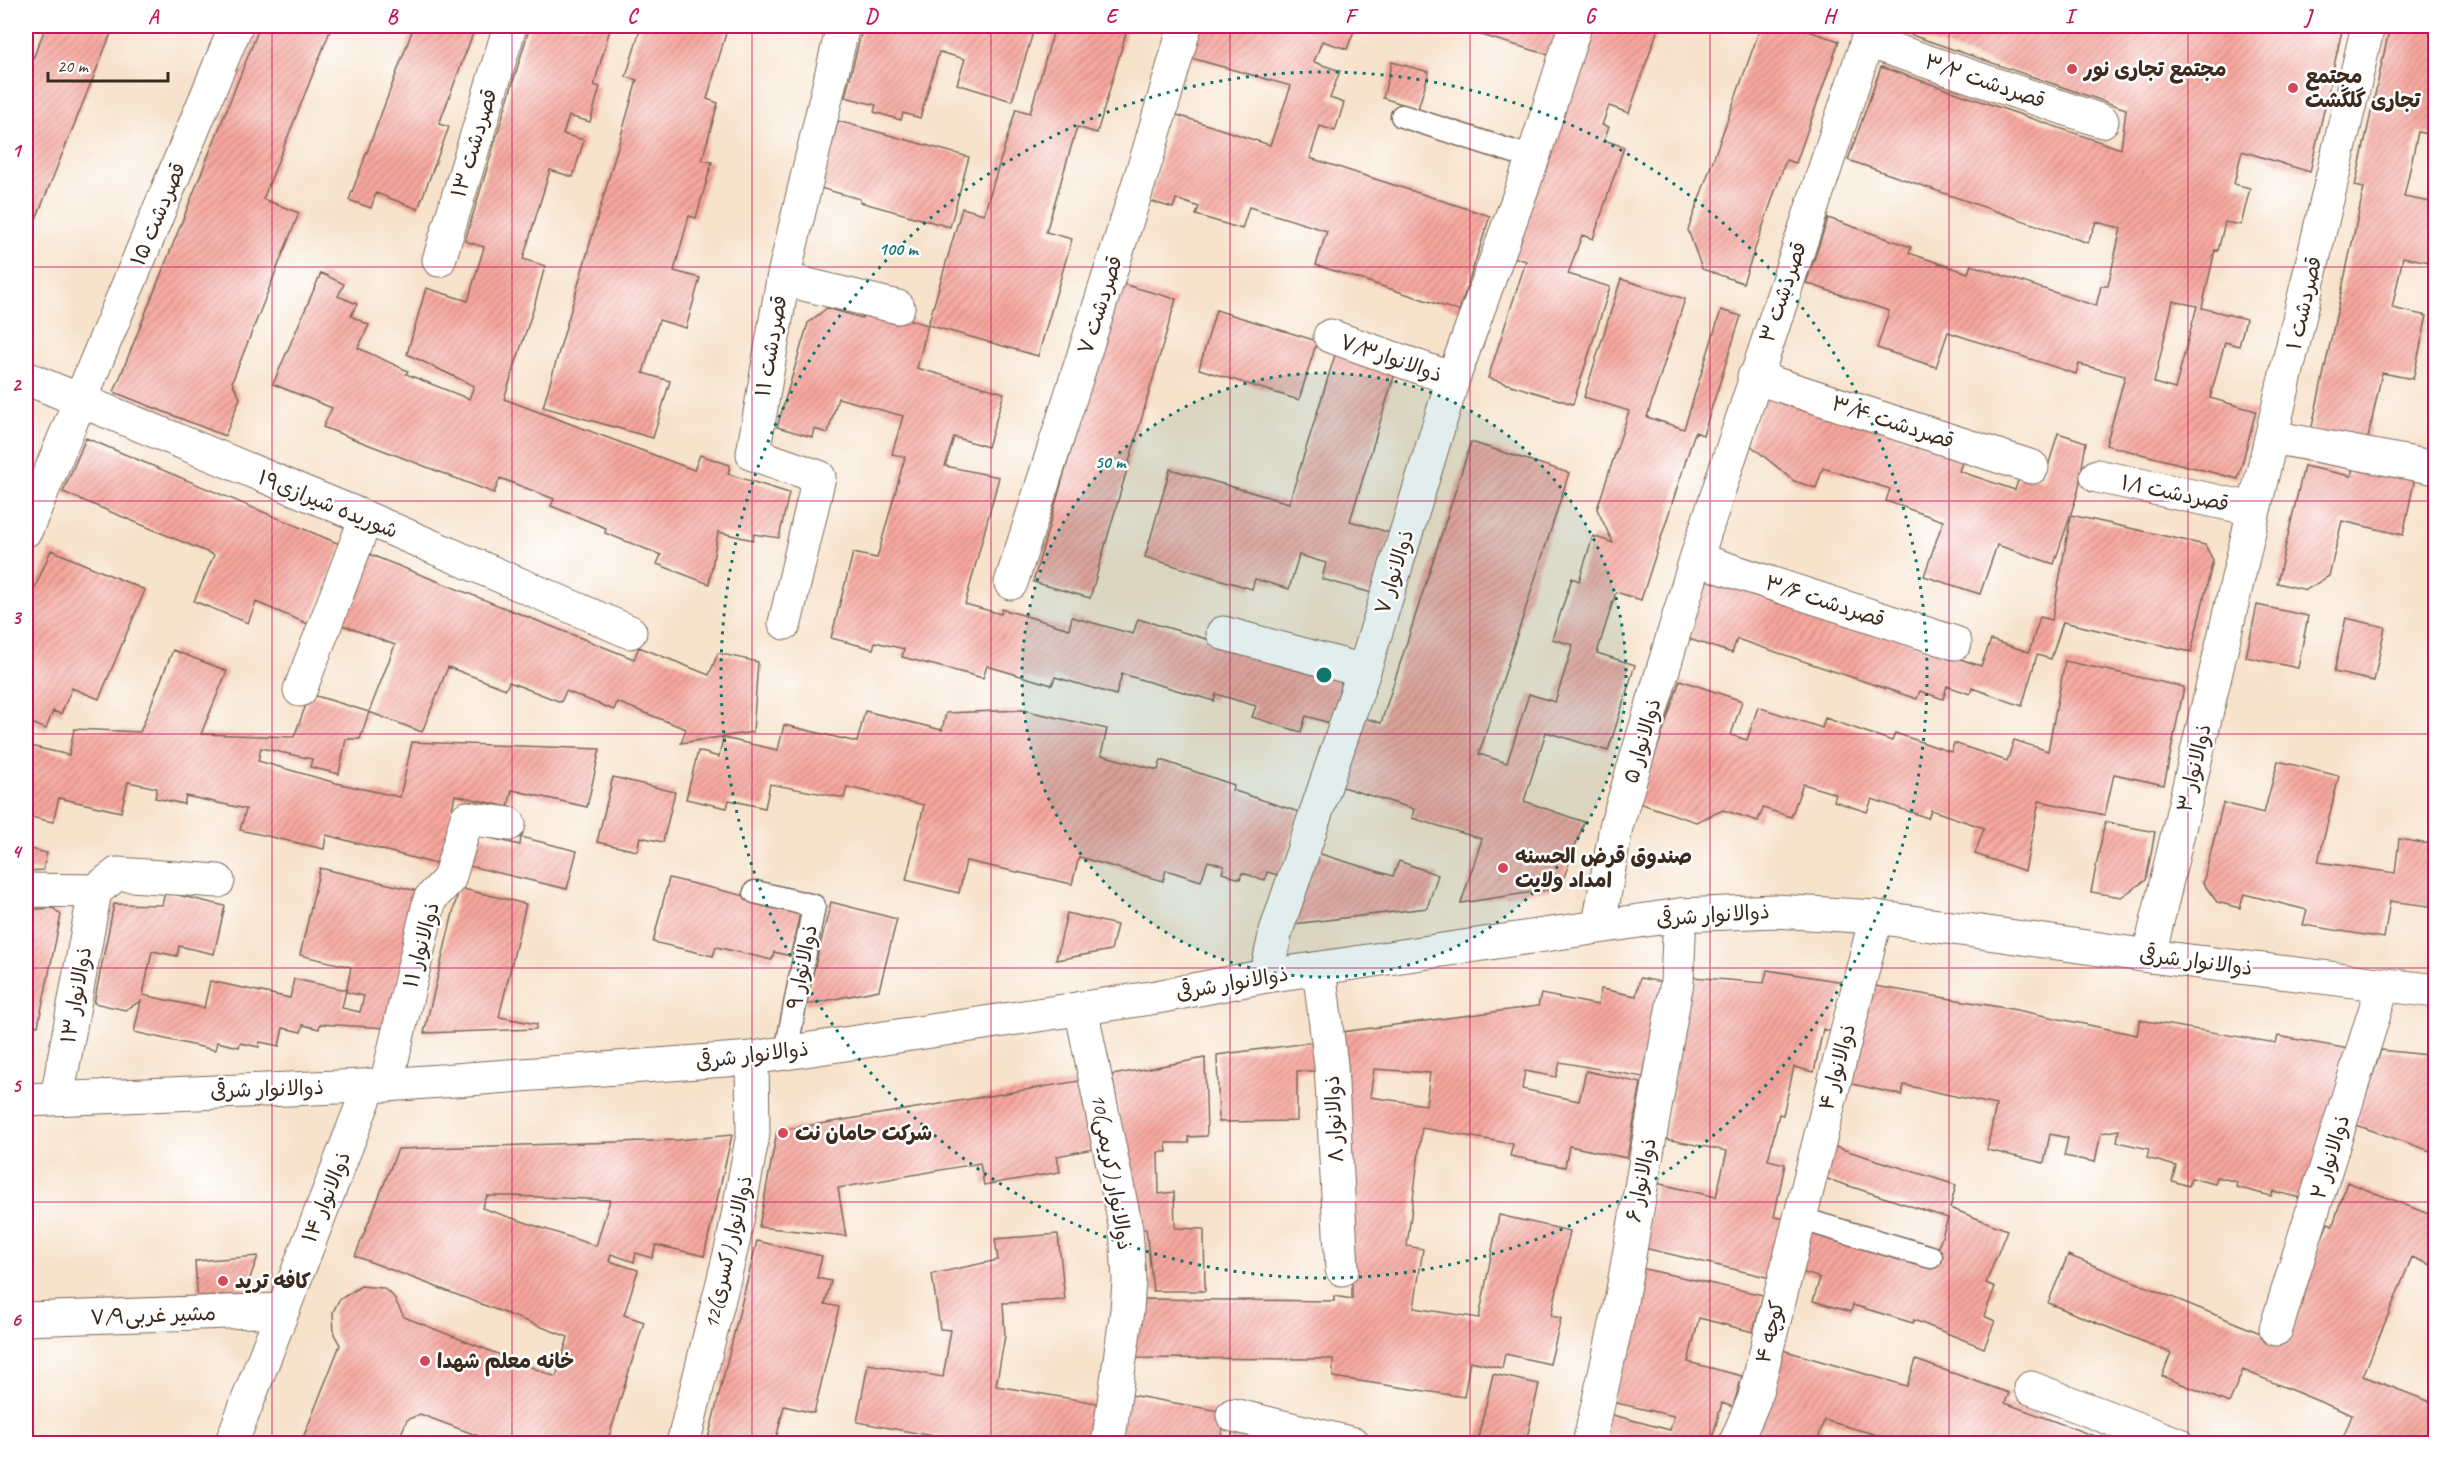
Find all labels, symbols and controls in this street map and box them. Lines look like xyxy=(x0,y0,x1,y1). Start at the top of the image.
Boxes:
text: A xyxy=(148,4,160,29)
text: B xyxy=(387,4,399,29)
text: C xyxy=(627,4,639,29)
text: D xyxy=(865,4,879,29)
text: E xyxy=(1106,4,1120,29)
text: F xyxy=(1345,4,1359,29)
text: G xyxy=(1585,4,1598,29)
text: H xyxy=(1823,4,1838,29)
text: I xyxy=(2065,4,2078,29)
text: J xyxy=(2303,4,2315,29)
scale bar xyxy=(48,45,168,83)
street label: قصردشت ۳/۲ xyxy=(1921,48,2049,114)
text: 20 m xyxy=(57,55,90,77)
place label: مجتمع تجاری نور xyxy=(2082,56,2226,84)
marker: مجتمع تجاری نور xyxy=(2065,62,2079,76)
place label: مجتمع تجاری گلگشت xyxy=(2305,63,2421,113)
marker: مجتمع تجاری گلگشت xyxy=(2286,81,2300,95)
street label: قصردشت ۱۳ xyxy=(445,86,503,200)
text: 1 xyxy=(12,138,23,163)
street label: قصردشت ۱۵ xyxy=(125,158,191,270)
text: 100 m xyxy=(879,238,919,260)
street label: قصردشت ۳ xyxy=(1754,238,1812,346)
street label: قصردشت ۷ xyxy=(1072,252,1128,358)
street label: قصردشت ۱ xyxy=(2281,254,2327,352)
street label: قصردشت ۱۱ xyxy=(749,293,793,399)
street label: ذوالانوار۷/۳ xyxy=(1336,328,1446,389)
text: 2 xyxy=(12,372,23,397)
street label: قصردشت ۳/۴ xyxy=(1828,390,1958,454)
text: 50 m xyxy=(1095,451,1127,473)
street label: شوریده شیرازی۱۹ xyxy=(254,464,402,544)
street label: قصردشت ۱/۱ xyxy=(2119,469,2231,517)
street label: ذوالانوار ۷ xyxy=(1369,526,1420,618)
street label: قصردشت ۳/۶ xyxy=(1762,569,1888,633)
text: 3 xyxy=(12,605,23,630)
centre of rings xyxy=(1314,665,1334,685)
street label: ذوالانوار ۵ xyxy=(1618,696,1667,787)
street label: ذوالانوار ۳ xyxy=(2171,721,2218,815)
text: 4 xyxy=(12,839,24,864)
place label: صندوق قرض الحسنه امداد ولایت xyxy=(1515,843,1692,893)
marker: صندوق قرض الحسنه امداد ولایت xyxy=(1496,861,1510,875)
street label: ذوالانوار شرقی xyxy=(1655,898,1771,933)
street label: ذوالانوار ۱۱ xyxy=(397,899,446,991)
street label: ذوالانوار ۹ xyxy=(781,922,824,1012)
street label: ذوالانوار شرقی xyxy=(2138,941,2254,982)
street label: ذوالانوار ۱۳ xyxy=(55,945,98,1045)
street label: ذوالانوار شرقی xyxy=(1174,960,1290,1007)
street label: ذوالانوار ۴ xyxy=(1813,1021,1862,1113)
street label: ذوالانوار شرقی xyxy=(694,1035,810,1076)
text: 5 xyxy=(12,1073,23,1098)
street label: ذوالانوار شرقی xyxy=(210,1074,324,1105)
street label: ذوالانوار ۸ xyxy=(1319,1075,1350,1163)
street label: 10ذوالانوار (کریمی) xyxy=(1084,1092,1139,1252)
street label: ذوالانوار ۲ xyxy=(2305,1112,2356,1203)
place label: شرکت حامان نت xyxy=(795,1120,932,1146)
marker: شرکت حامان نت xyxy=(776,1126,790,1140)
street label: ذوالانوار ۶ xyxy=(1620,1136,1663,1225)
street label: ذوالانوار ۱۴ xyxy=(296,1148,357,1247)
street label: 12ذوالانوار (کسری) xyxy=(698,1173,759,1331)
place label: کافه ترید xyxy=(235,1268,311,1294)
marker: کافه ترید xyxy=(216,1274,230,1288)
street label: کوچه ۴ xyxy=(1750,1298,1790,1366)
street label: ۷/۹مشیر غربی xyxy=(90,1300,216,1331)
text: 6 xyxy=(11,1307,22,1332)
place label: خانه معلم شهدا xyxy=(437,1348,574,1377)
marker: خانه معلم شهدا xyxy=(418,1354,432,1368)

